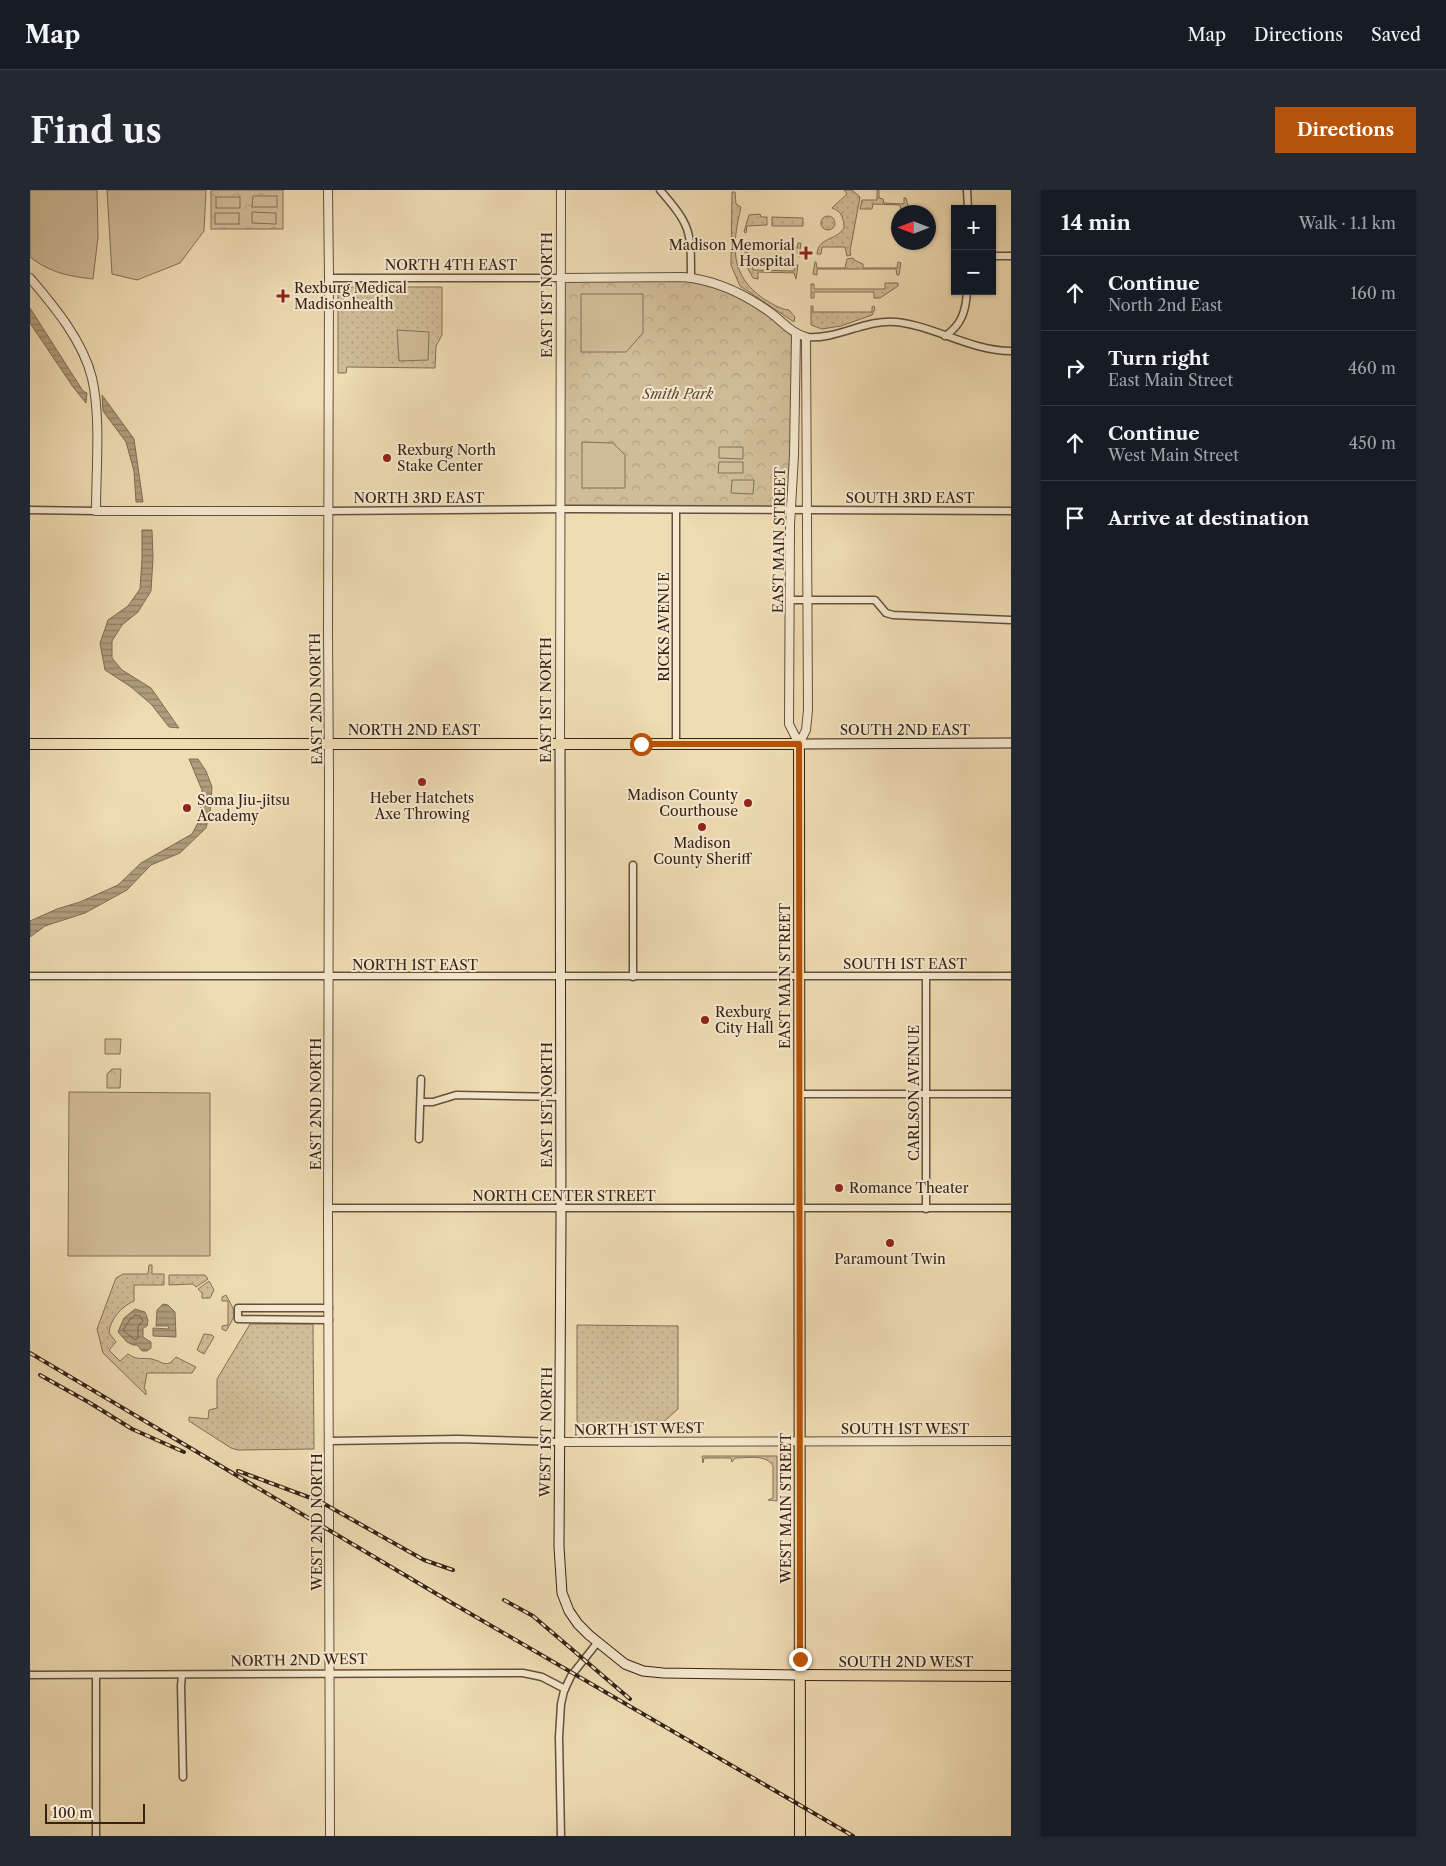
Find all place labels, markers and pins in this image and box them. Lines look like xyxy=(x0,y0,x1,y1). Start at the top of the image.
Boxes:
place label: Madison Memorial Hospital xyxy=(669,236,795,270)
marker: Madison Memorial Hospital xyxy=(799,246,813,260)
place label: Rexburg Medical Madisonhealth xyxy=(294,279,407,313)
marker: Rexburg Medical Madisonhealth xyxy=(276,289,290,303)
place label: Rexburg North Stake Center xyxy=(397,441,496,475)
marker: Rexburg North Stake Center xyxy=(381,452,393,464)
marker: Heber Hatchets Axe Throwing xyxy=(416,776,428,788)
place label: Madison County Courthouse xyxy=(627,786,738,820)
place label: Heber Hatchets Axe Throwing xyxy=(370,789,474,823)
place label: Soma Jiu-jitsu Academy xyxy=(196,791,291,825)
marker: Madison County Courthouse xyxy=(742,797,754,809)
marker: Soma Jiu-jitsu Academy xyxy=(181,802,193,814)
marker: Madison County Sheriff xyxy=(696,821,708,833)
place label: Madison County Sheriff xyxy=(653,834,753,868)
place label: Rexburg City Hall xyxy=(715,1003,774,1037)
marker: Rexburg City Hall xyxy=(699,1014,711,1026)
place label: Romance Theater xyxy=(849,1179,969,1197)
marker: Romance Theater xyxy=(833,1182,845,1194)
marker: Paramount Twin xyxy=(884,1237,896,1249)
place label: Paramount Twin xyxy=(834,1250,946,1268)

